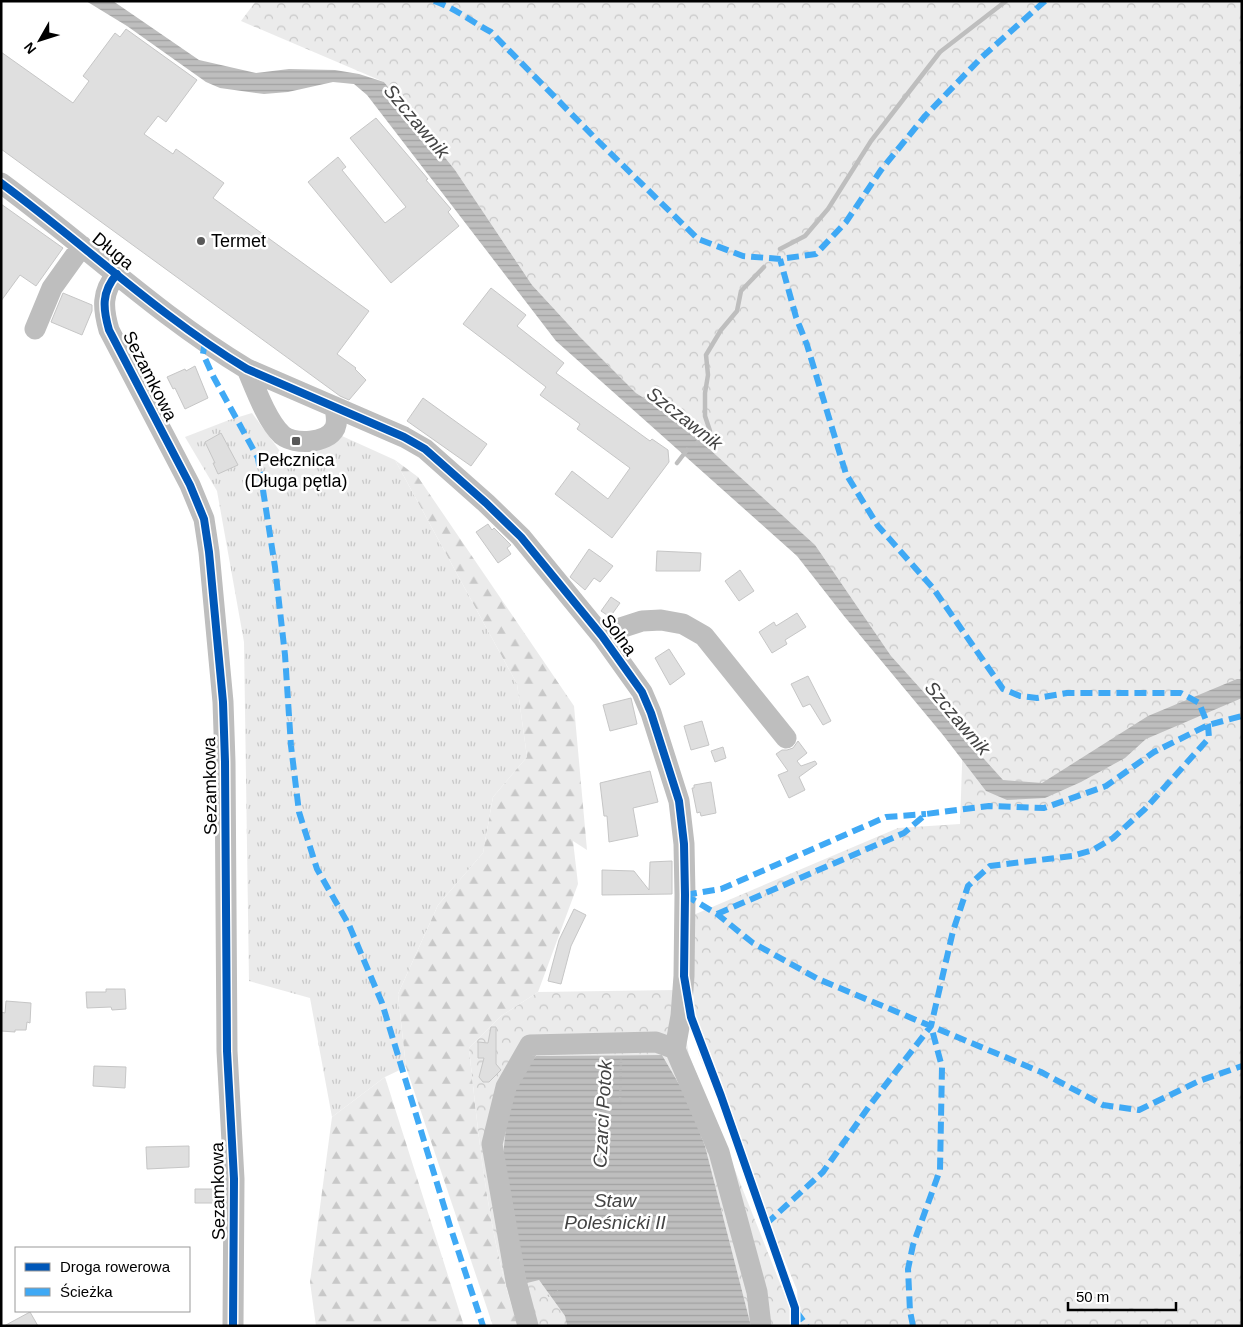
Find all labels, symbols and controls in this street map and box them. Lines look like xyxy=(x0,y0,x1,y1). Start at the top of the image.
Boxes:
north arrow xyxy=(15,15,65,65)
text: N xyxy=(20,39,39,57)
water label: Szczawnik xyxy=(380,80,454,164)
street label: Długa xyxy=(88,228,138,274)
place label: Termet xyxy=(211,231,266,251)
marker: Termet xyxy=(195,235,207,247)
street label: Sezamkowa xyxy=(119,328,182,425)
water label: Szczawnik xyxy=(643,382,728,455)
marker: Pełcznica (Długa pętla) xyxy=(290,435,302,447)
place label: Pełcznica (Długa pętla) xyxy=(244,450,348,491)
street label: Solna xyxy=(597,610,641,660)
water label: Szczawnik xyxy=(921,677,995,761)
street label: Sezamkowa xyxy=(199,736,221,835)
water label: Czarci Potok xyxy=(589,1058,616,1168)
street label: Sezamkowa xyxy=(207,1141,229,1240)
water label: Staw Poleśnicki II xyxy=(564,1190,666,1233)
legend xyxy=(15,1247,190,1312)
text: Droga rowerowa xyxy=(60,1258,171,1275)
scale bar xyxy=(1068,1280,1176,1312)
text: Ścieżka xyxy=(60,1283,113,1300)
text: 50 m xyxy=(1076,1288,1109,1305)

